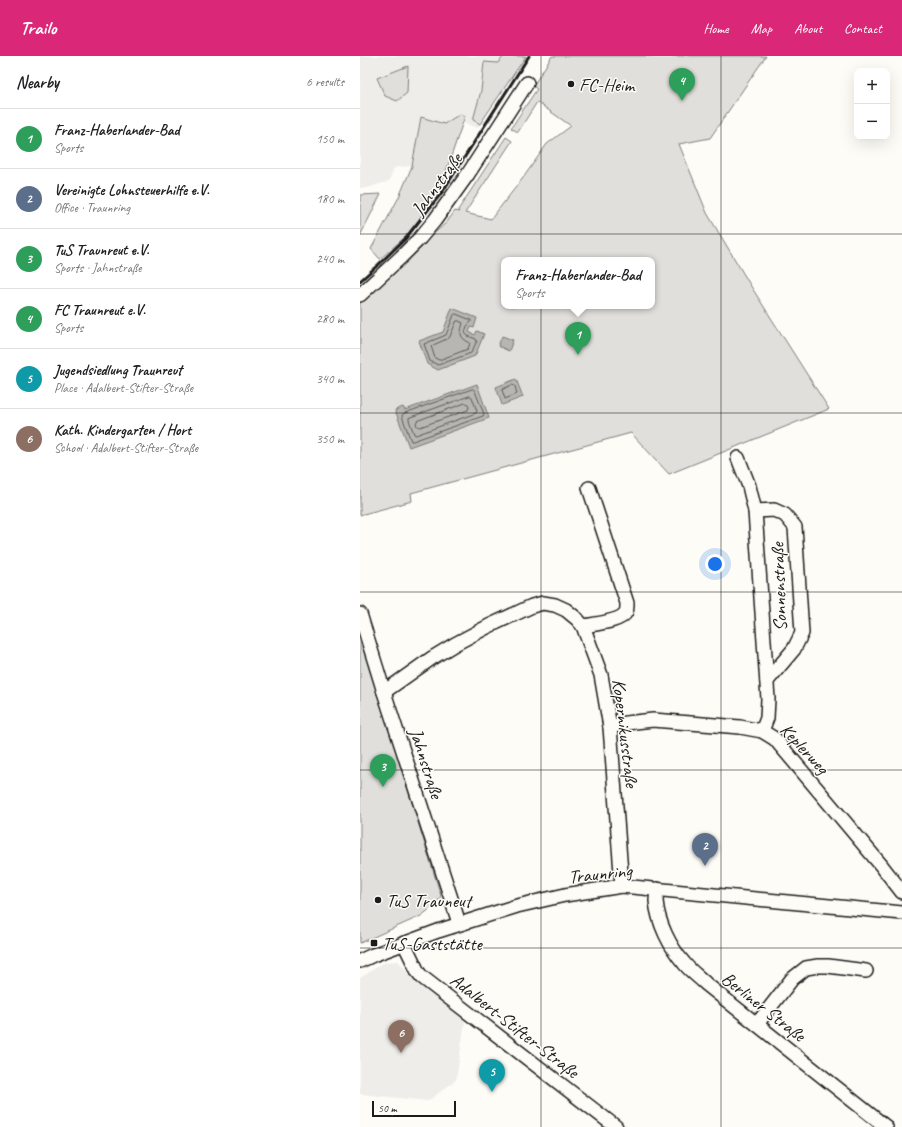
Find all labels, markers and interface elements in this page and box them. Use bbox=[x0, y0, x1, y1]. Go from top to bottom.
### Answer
text: Trailo bbox=[20, 16, 56, 40]
text: Home bbox=[703, 20, 729, 37]
text: Map bbox=[751, 20, 772, 37]
text: About bbox=[794, 20, 822, 37]
text: Contact bbox=[844, 20, 882, 37]
pin: 4 bbox=[669, 68, 695, 101]
map controls bbox=[854, 68, 890, 140]
button: + bbox=[854, 68, 890, 104]
text: Nearby bbox=[16, 72, 59, 93]
place label: FC-Heim bbox=[579, 73, 636, 97]
text: 6 results bbox=[306, 74, 344, 90]
marker: FC-Heim bbox=[566, 79, 576, 89]
button: − bbox=[854, 104, 890, 140]
text: Franz-Haberlander-Bad bbox=[54, 121, 179, 140]
text: 1 bbox=[26, 131, 32, 147]
text: 150 m bbox=[316, 131, 344, 147]
text: Sports bbox=[54, 140, 83, 156]
street label: Jahnstraße bbox=[405, 147, 469, 222]
text: Vereinigte Lohnsteuerhilfe e.V. bbox=[54, 181, 209, 200]
text: 2 bbox=[26, 191, 32, 207]
text: 180 m bbox=[316, 191, 344, 207]
text: Office · Traunring bbox=[54, 200, 130, 216]
text: TuS Traunreut e.V. bbox=[54, 241, 149, 260]
text: 3 bbox=[26, 251, 32, 267]
text: 240 m bbox=[316, 251, 344, 267]
popup bbox=[501, 257, 655, 309]
text: Sports · Jahnstraße bbox=[54, 260, 141, 276]
text: Franz-Haberlander-Bad bbox=[515, 266, 641, 285]
text: Sports bbox=[515, 285, 545, 301]
text: FC Traunreut e.V. bbox=[54, 301, 145, 320]
text: 4 bbox=[26, 311, 32, 327]
text: 280 m bbox=[316, 311, 344, 327]
text: Sports bbox=[54, 320, 83, 336]
pin: 1 bbox=[565, 322, 591, 355]
text: Jugendsiedlung Traunreut bbox=[54, 361, 182, 380]
text: 5 bbox=[26, 371, 32, 387]
text: 340 m bbox=[316, 371, 344, 387]
text: Place · Adalbert-Stifter-Straße bbox=[54, 380, 193, 396]
text: Kath. Kindergarten / Hort bbox=[54, 421, 191, 440]
text: 6 bbox=[26, 431, 32, 447]
text: 350 m bbox=[316, 431, 344, 447]
text: School · Adalbert-Stifter-Straße bbox=[54, 440, 198, 456]
street label: Sonnenstraße bbox=[765, 540, 793, 632]
your location bbox=[705, 554, 725, 574]
street label: Kopernikusstraße bbox=[606, 678, 644, 791]
street label: Keplerweg bbox=[775, 718, 835, 780]
street label: Jahnstraße bbox=[403, 724, 449, 803]
pin: 3 bbox=[370, 754, 396, 787]
pin: 2 bbox=[692, 833, 718, 866]
street label: Traunring bbox=[567, 859, 634, 889]
place label: TuS Trauneut bbox=[386, 889, 474, 913]
marker: TuS Trauneut bbox=[373, 895, 383, 905]
place label: TuS-Gaststätte bbox=[382, 932, 483, 956]
marker: TuS-Gaststätte bbox=[369, 938, 379, 948]
street label: Berliner Straße bbox=[717, 966, 812, 1048]
street label: Adalbert-Stifter-Straße bbox=[445, 968, 585, 1085]
pin: 6 bbox=[388, 1020, 414, 1053]
pin: 5 bbox=[479, 1059, 505, 1092]
scale bar bbox=[372, 1099, 456, 1118]
text: 50 m bbox=[378, 1101, 397, 1115]

